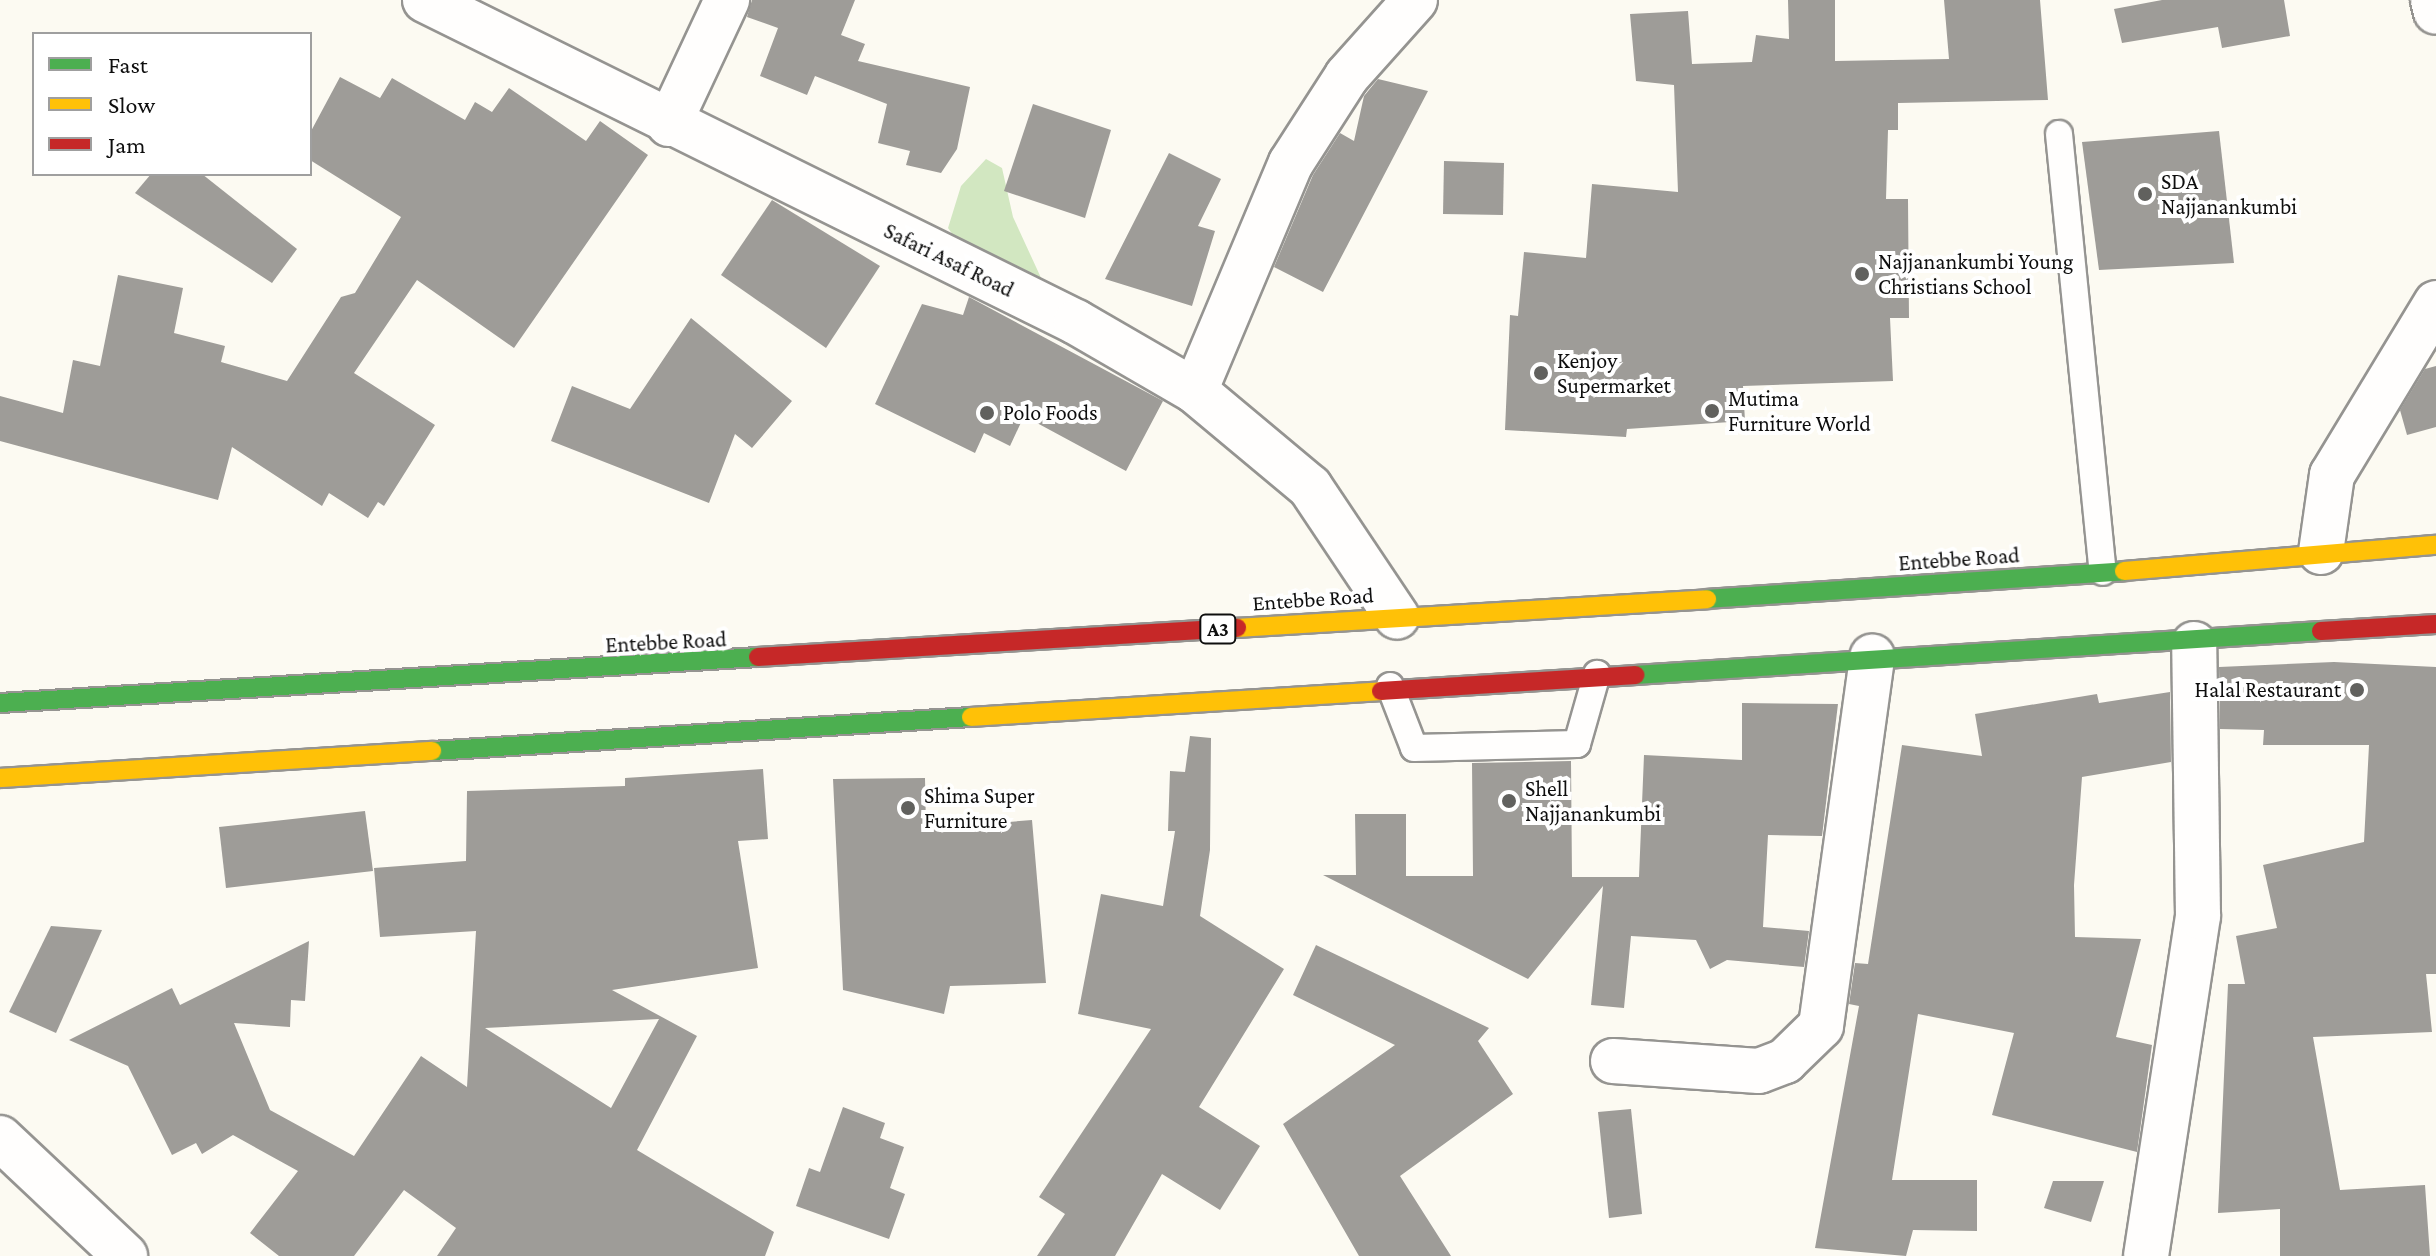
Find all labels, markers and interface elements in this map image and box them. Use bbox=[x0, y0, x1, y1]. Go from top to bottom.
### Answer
legend bbox=[32, 32, 312, 176]
text: Fast bbox=[108, 51, 148, 78]
text: Slow bbox=[108, 91, 155, 118]
text: Jam bbox=[108, 131, 146, 158]
place label: SDA Najjanankumbi bbox=[2161, 168, 2297, 220]
marker: SDA Najjanankumbi bbox=[2136, 185, 2154, 203]
street label: Safari Asaf Road bbox=[880, 217, 1018, 303]
place label: Najjanankumbi Young Christians School bbox=[1878, 248, 2073, 300]
marker: Najjanankumbi Young Christians School bbox=[1853, 265, 1871, 283]
place label: Kenjoy Supermarket bbox=[1557, 347, 1671, 398]
marker: Kenjoy Supermarket bbox=[1532, 364, 1550, 382]
place label: Mutima Furniture World bbox=[1728, 385, 1871, 436]
place label: Polo Foods bbox=[1003, 400, 1098, 426]
marker: Mutima Furniture World bbox=[1703, 402, 1721, 420]
marker: Polo Foods bbox=[978, 404, 996, 422]
street label: Entebbe Road bbox=[1898, 542, 2020, 576]
street label: Entebbe Road bbox=[1252, 582, 1374, 616]
road number: A3 bbox=[1198, 613, 1238, 645]
street label: Entebbe Road bbox=[605, 626, 727, 658]
place label: Halal Restaurant bbox=[2195, 677, 2341, 703]
marker: Halal Restaurant bbox=[2348, 681, 2366, 699]
place label: Shell Najjanankumbi bbox=[1525, 775, 1661, 826]
place label: Shima Super Furniture bbox=[924, 782, 1035, 834]
marker: Shell Najjanankumbi bbox=[1500, 792, 1518, 810]
marker: Shima Super Furniture bbox=[899, 799, 917, 817]

